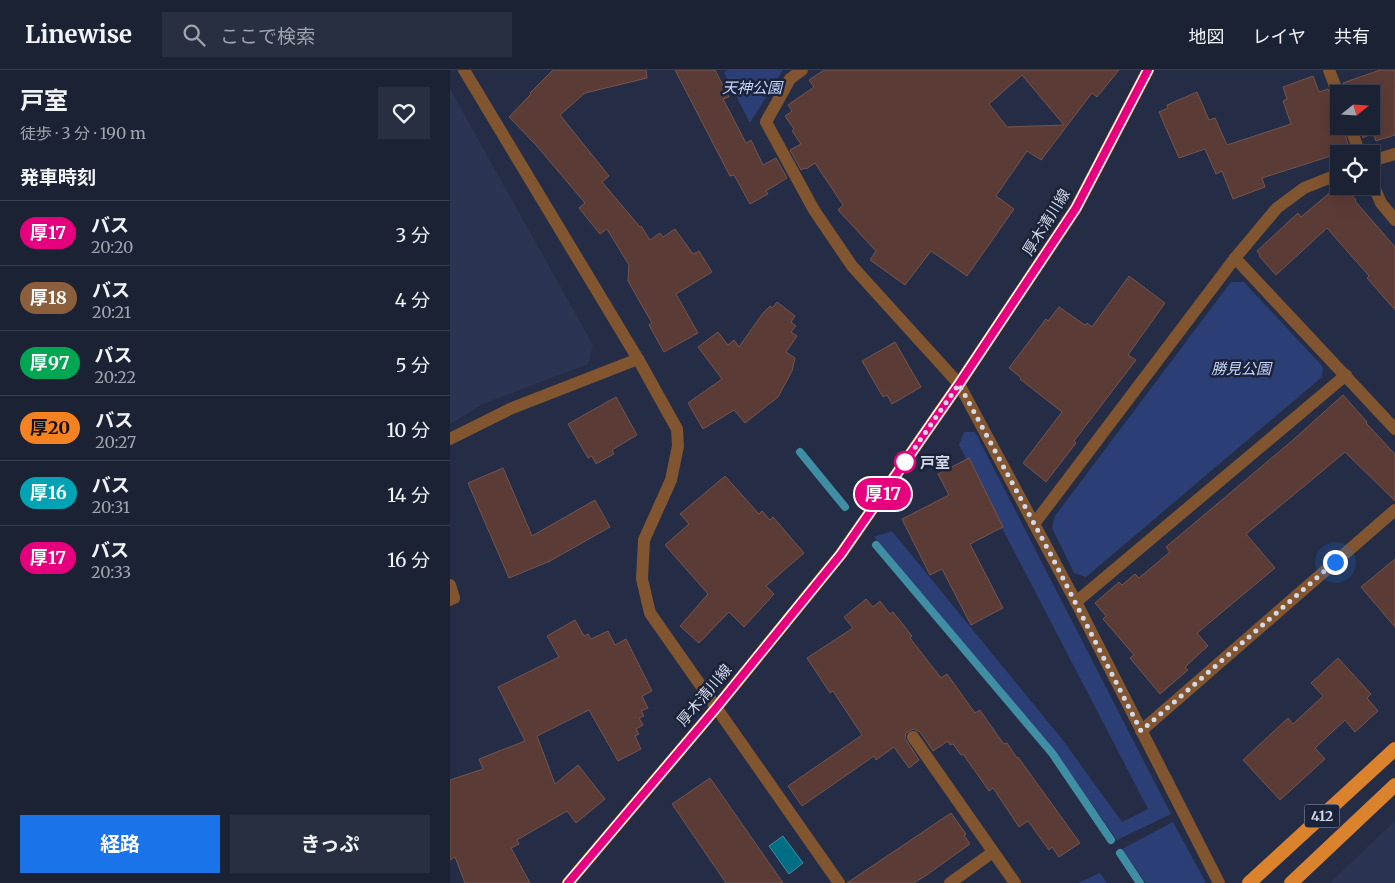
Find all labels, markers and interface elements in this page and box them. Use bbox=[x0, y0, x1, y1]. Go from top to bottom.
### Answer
search box bbox=[162, 12, 512, 57]
text: Linewise bbox=[25, 19, 132, 50]
icon: search bbox=[180, 21, 208, 49]
text: ここで検索 bbox=[220, 24, 315, 48]
text: 地図 bbox=[1189, 25, 1225, 48]
text: レイヤ bbox=[1253, 25, 1306, 48]
text: 共有 bbox=[1334, 25, 1370, 48]
park label: 天神公園 bbox=[722, 78, 784, 97]
text: 戸室 bbox=[20, 85, 68, 116]
north arrow bbox=[1330, 85, 1380, 135]
map controls bbox=[1330, 85, 1380, 195]
button: heart bbox=[378, 87, 430, 139]
text: 徒歩 · 3 分 · 190 m bbox=[20, 123, 146, 143]
button: locate bbox=[1330, 145, 1380, 195]
text: 発車時刻 bbox=[20, 165, 96, 189]
street label: 厚木清川線 bbox=[1018, 185, 1074, 259]
text: バス bbox=[91, 213, 129, 237]
text: 厚17 bbox=[30, 221, 66, 244]
text: 3 分 bbox=[396, 223, 430, 247]
text: 20:20 bbox=[91, 237, 133, 257]
text: バス bbox=[92, 278, 130, 302]
text: 厚18 bbox=[30, 286, 67, 309]
text: 4 分 bbox=[395, 288, 430, 312]
text: 20:21 bbox=[92, 302, 131, 322]
text: バス bbox=[95, 343, 133, 367]
text: 厚97 bbox=[30, 351, 70, 374]
text: 5 分 bbox=[395, 353, 430, 377]
park label: 勝見公園 bbox=[1211, 359, 1273, 378]
text: 20:22 bbox=[95, 367, 136, 387]
text: バス bbox=[95, 408, 133, 432]
text: 厚20 bbox=[30, 416, 70, 439]
text: 10 分 bbox=[386, 418, 430, 442]
text: 20:27 bbox=[95, 432, 136, 452]
marker: 戸室 bbox=[894, 451, 916, 473]
place label: 戸室 bbox=[920, 453, 950, 472]
text: バス bbox=[92, 473, 130, 497]
line badge: 厚17 bbox=[854, 478, 912, 510]
text: 厚16 bbox=[30, 481, 67, 504]
text: 厚17 bbox=[865, 482, 901, 505]
text: 14 分 bbox=[387, 483, 430, 507]
text: 20:31 bbox=[92, 497, 130, 517]
text: バス bbox=[91, 538, 129, 562]
text: 厚17 bbox=[30, 546, 66, 569]
text: 16 分 bbox=[387, 548, 430, 572]
your location bbox=[1323, 550, 1348, 575]
text: 20:33 bbox=[91, 562, 131, 582]
street label: 厚木清川線 bbox=[673, 660, 735, 730]
road number: 412 bbox=[1304, 804, 1340, 828]
button: 経路 bbox=[20, 815, 220, 873]
button: きっぷ bbox=[230, 815, 430, 873]

